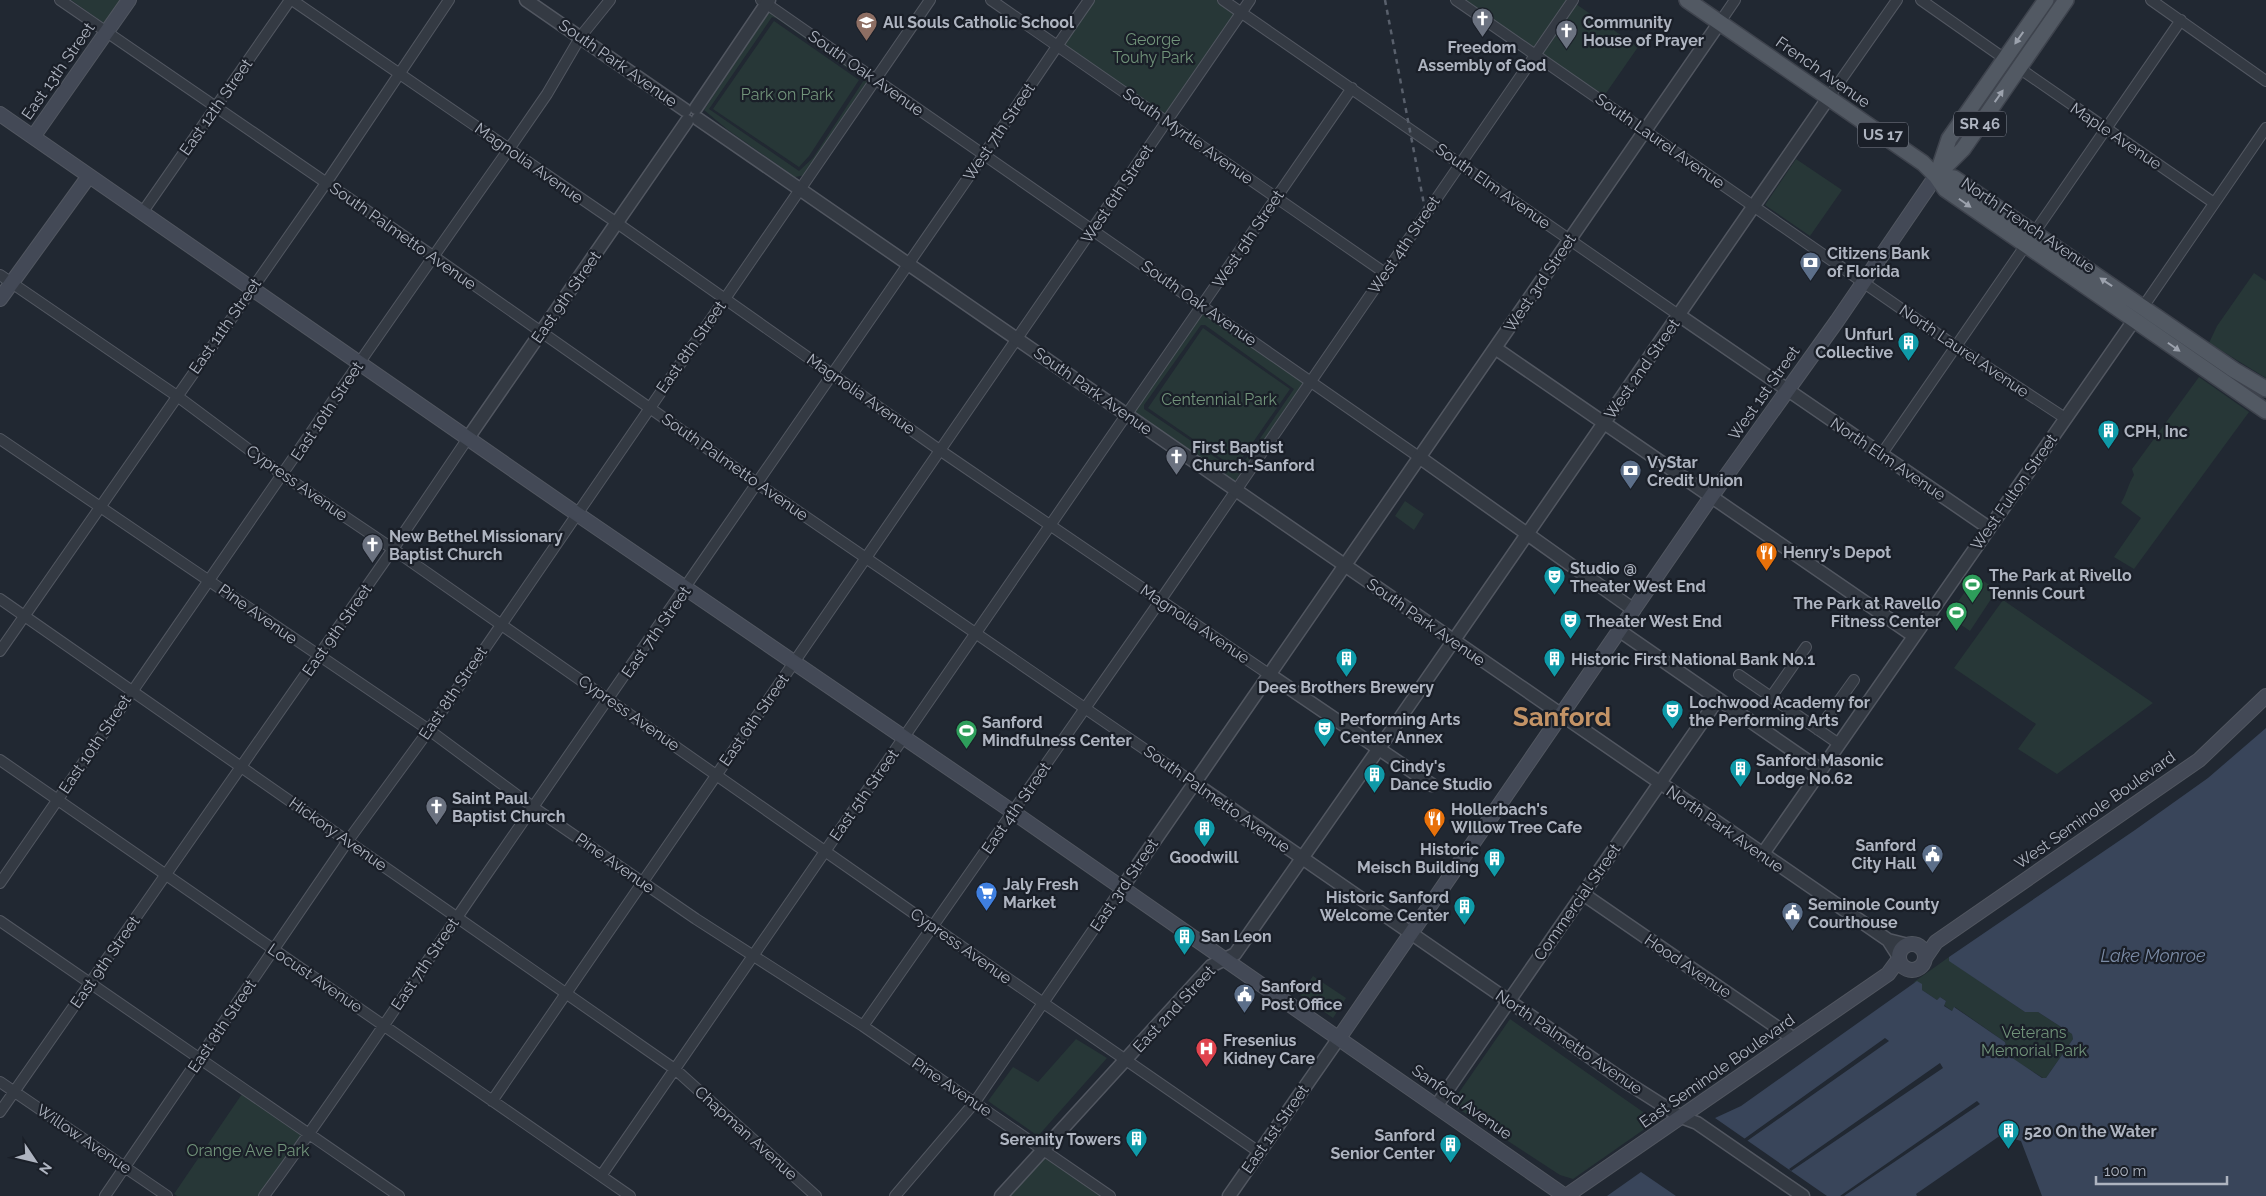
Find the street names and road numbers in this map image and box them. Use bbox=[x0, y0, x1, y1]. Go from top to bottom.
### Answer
street label: South Park Avenue bbox=[555, 15, 681, 111]
street label: East 13th Street bbox=[17, 18, 99, 123]
street label: South Oak Avenue bbox=[805, 26, 927, 120]
street label: French Avenue bbox=[1772, 32, 1874, 112]
street label: East 12th Street bbox=[176, 54, 257, 159]
street label: West 7th Street bbox=[959, 79, 1039, 185]
street label: South Myrtle Avenue bbox=[1119, 84, 1257, 188]
street label: South Laurel Avenue bbox=[1592, 89, 1728, 193]
street label: Maple Avenue bbox=[2067, 98, 2165, 174]
road number: SR 46 bbox=[1954, 112, 2006, 136]
street label: Magnolia Avenue bbox=[471, 119, 587, 207]
road number: US 17 bbox=[1858, 122, 1908, 148]
street label: South Elm Avenue bbox=[1432, 139, 1554, 233]
street label: West 6th Street bbox=[1077, 140, 1157, 247]
street label: North French Avenue bbox=[1958, 173, 2098, 277]
street label: South Palmetto Avenue bbox=[326, 178, 480, 294]
street label: West 5th Street bbox=[1208, 186, 1288, 292]
street label: West 4th Street bbox=[1364, 192, 1444, 298]
street label: West 3rd Street bbox=[1500, 230, 1580, 336]
street label: East 9th Street bbox=[527, 247, 605, 347]
street label: South Oak Avenue bbox=[1138, 256, 1260, 350]
street label: East 11th Street bbox=[185, 274, 265, 377]
street label: East 8th Street bbox=[652, 297, 730, 397]
street label: North Laurel Avenue bbox=[1896, 301, 2032, 401]
street label: West 2nd Street bbox=[1600, 315, 1684, 423]
street label: West 1st Street bbox=[1724, 342, 1804, 444]
street label: South Park Avenue bbox=[1030, 343, 1156, 439]
street label: Magnolia Avenue bbox=[803, 350, 919, 438]
street label: East 10th Street bbox=[287, 357, 367, 464]
street label: South Palmetto Avenue bbox=[658, 409, 812, 525]
street label: North Elm Avenue bbox=[1827, 413, 1949, 505]
street label: West Fulton Street bbox=[1967, 430, 2062, 554]
street label: Cypress Avenue bbox=[243, 441, 351, 525]
street label: South Park Avenue bbox=[1363, 574, 1489, 670]
street label: Pine Avenue bbox=[215, 580, 301, 648]
street label: East 9th Street bbox=[298, 580, 376, 680]
street label: Magnolia Avenue bbox=[1137, 580, 1253, 668]
street label: East 7th Street bbox=[617, 582, 695, 681]
street label: East 8th Street bbox=[415, 642, 491, 743]
street label: East 6th Street bbox=[715, 670, 793, 770]
street label: Cypress Avenue bbox=[575, 671, 683, 755]
street label: East 10th Street bbox=[55, 690, 135, 797]
street label: South Palmetto Avenue bbox=[1140, 741, 1294, 857]
street label: East 5th Street bbox=[825, 745, 903, 844]
street label: West Seminole Boulevard bbox=[2011, 747, 2179, 873]
street label: East 4th Street bbox=[977, 758, 1055, 857]
street label: North Park Avenue bbox=[1663, 781, 1787, 877]
street label: Hickory Avenue bbox=[285, 793, 391, 875]
street label: Pine Avenue bbox=[572, 829, 658, 897]
street label: East 3rd Street bbox=[1086, 834, 1162, 935]
street label: Commercial Street bbox=[1530, 840, 1625, 964]
street label: Cypress Avenue bbox=[907, 904, 1015, 988]
street label: East 9th Street bbox=[66, 912, 144, 1012]
street label: East 7th Street bbox=[387, 914, 463, 1014]
street label: Hood Avenue bbox=[1641, 930, 1735, 1002]
street label: Locust Avenue bbox=[264, 939, 366, 1017]
street label: East 2nd Street bbox=[1129, 961, 1219, 1056]
street label: East 8th Street bbox=[184, 975, 260, 1076]
street label: North Palmetto Avenue bbox=[1492, 986, 1646, 1098]
street label: East Seminole Boulevard bbox=[1636, 1010, 1798, 1132]
street label: Pine Avenue bbox=[909, 1053, 995, 1121]
street label: Sanford Avenue bbox=[1409, 1061, 1515, 1143]
street label: East 1st Street bbox=[1237, 1080, 1313, 1177]
street label: Chapman Avenue bbox=[691, 1082, 801, 1184]
street label: Willow Avenue bbox=[33, 1100, 135, 1178]

